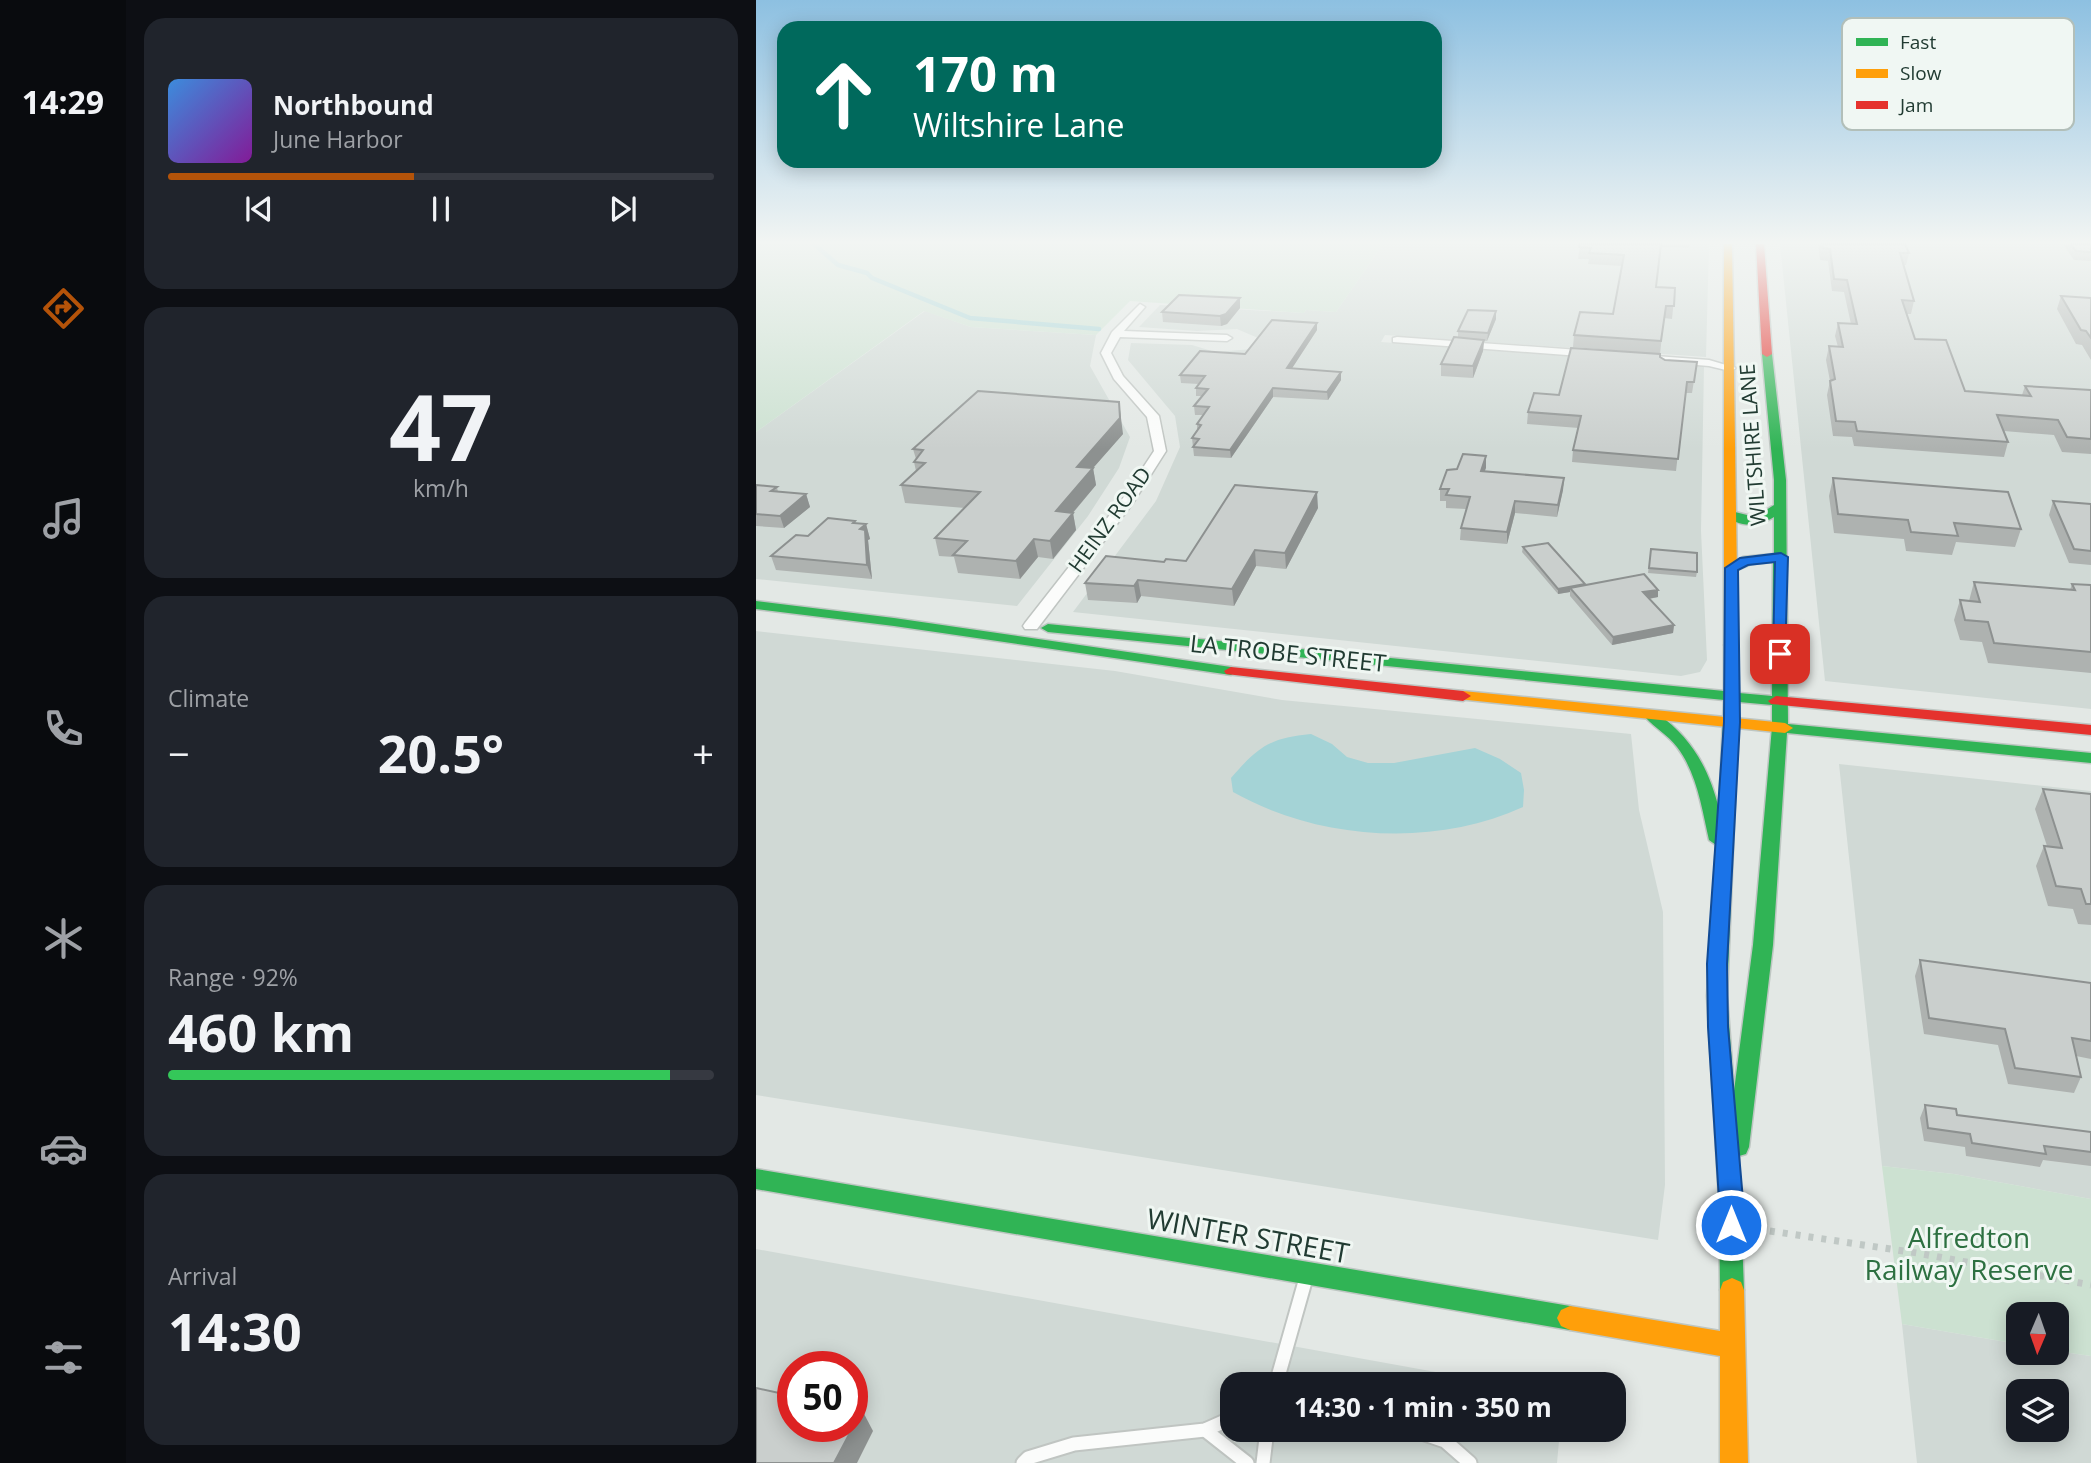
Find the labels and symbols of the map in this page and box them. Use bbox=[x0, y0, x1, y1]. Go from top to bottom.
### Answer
legend bbox=[1842, 18, 2074, 130]
text: Fast bbox=[1900, 29, 1936, 55]
text: Slow bbox=[1900, 60, 1942, 86]
text: Jam bbox=[1898, 92, 1933, 118]
street label: WILTSHIRE LANE bbox=[1732, 363, 1772, 527]
street label: HEINZ ROAD bbox=[1061, 461, 1157, 578]
pin bbox=[1750, 624, 1810, 684]
street label: LA TROBE STREET bbox=[1189, 626, 1388, 679]
position arrow bbox=[1694, 1188, 1768, 1262]
street label: WINTER STREET bbox=[1144, 1199, 1353, 1272]
park label: Alfredton Railway Reserve bbox=[1865, 1218, 2073, 1288]
north arrow bbox=[2006, 1302, 2068, 1365]
speed limit sign: 50 bbox=[777, 1351, 868, 1442]

